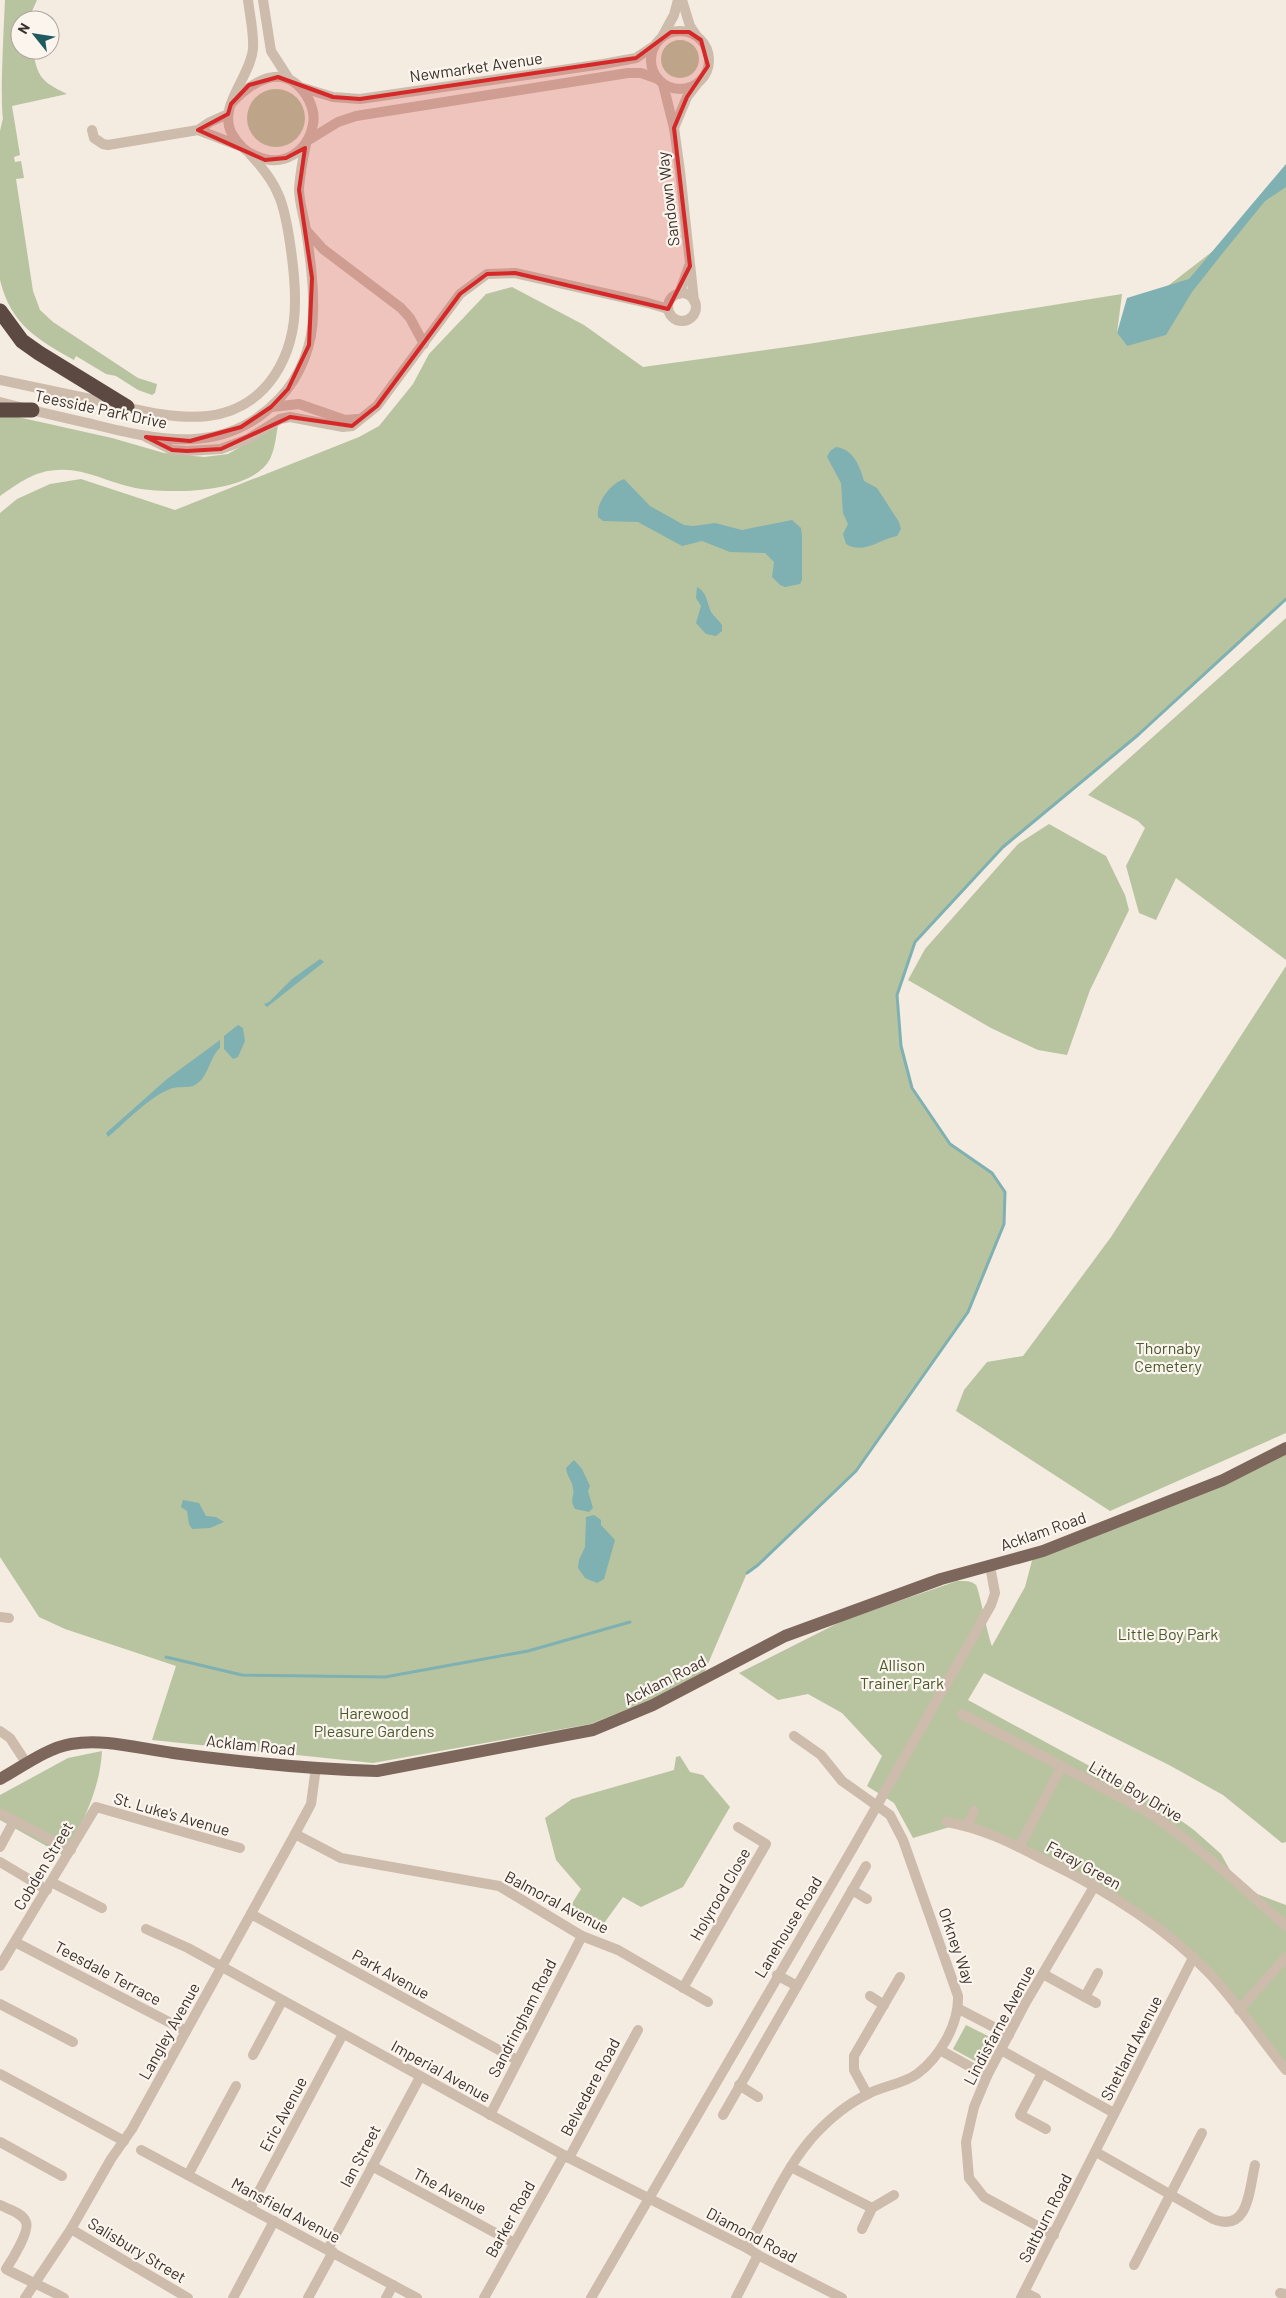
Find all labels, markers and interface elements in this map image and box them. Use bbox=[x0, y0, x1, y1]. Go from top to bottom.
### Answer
north arrow bbox=[10, 10, 60, 60]
text: N bbox=[14, 20, 33, 37]
street label: Newmarket Avenue bbox=[408, 48, 544, 85]
street label: Sandown Way bbox=[652, 150, 683, 247]
street label: Teesside Park Drive bbox=[33, 385, 169, 432]
park label: Thornaby Cemetery bbox=[1134, 1338, 1202, 1375]
street label: Acklam Road bbox=[997, 1507, 1088, 1554]
park label: Little Boy Park bbox=[1118, 1624, 1218, 1643]
street label: Acklam Road bbox=[621, 1651, 709, 1708]
park label: Allison Trainer Park bbox=[860, 1655, 944, 1692]
park label: Harewood Pleasure Gardens bbox=[314, 1703, 434, 1740]
street label: Acklam Road bbox=[206, 1730, 297, 1759]
street label: Little Boy Drive bbox=[1086, 1756, 1186, 1825]
street label: St. Luke's Avenue bbox=[112, 1788, 232, 1839]
street label: Cobden Street bbox=[9, 1818, 76, 1913]
street label: Faray Green bbox=[1044, 1836, 1125, 1893]
street label: Holyrood Close bbox=[685, 1844, 754, 1943]
street label: Balmoral Avenue bbox=[502, 1866, 613, 1937]
street label: Lanehouse Road bbox=[750, 1873, 825, 1981]
street label: Orkney Way bbox=[935, 1905, 980, 1987]
street label: Teesdale Terrace bbox=[52, 1936, 165, 2009]
street label: Park Avenue bbox=[349, 1945, 433, 2003]
street label: Sandringham Road bbox=[483, 1955, 560, 2080]
street label: Lindisfarne Avenue bbox=[959, 1962, 1038, 2088]
street label: Langley Avenue bbox=[134, 1979, 203, 2083]
street label: Shetland Avenue bbox=[1096, 1992, 1165, 2103]
street label: Imperial Avenue bbox=[388, 2035, 494, 2106]
street label: Belvedere Road bbox=[556, 2035, 623, 2139]
street label: Eric Avenue bbox=[255, 2073, 310, 2154]
street label: Ian Street bbox=[335, 2121, 384, 2190]
street label: The Avenue bbox=[410, 2163, 490, 2218]
street label: Saltburn Road bbox=[1014, 2170, 1075, 2265]
street label: Mansfield Avenue bbox=[228, 2173, 344, 2246]
street label: Barker Road bbox=[481, 2177, 538, 2260]
street label: Diamond Road bbox=[704, 2203, 801, 2266]
street label: Salisbury Street bbox=[85, 2213, 190, 2286]

